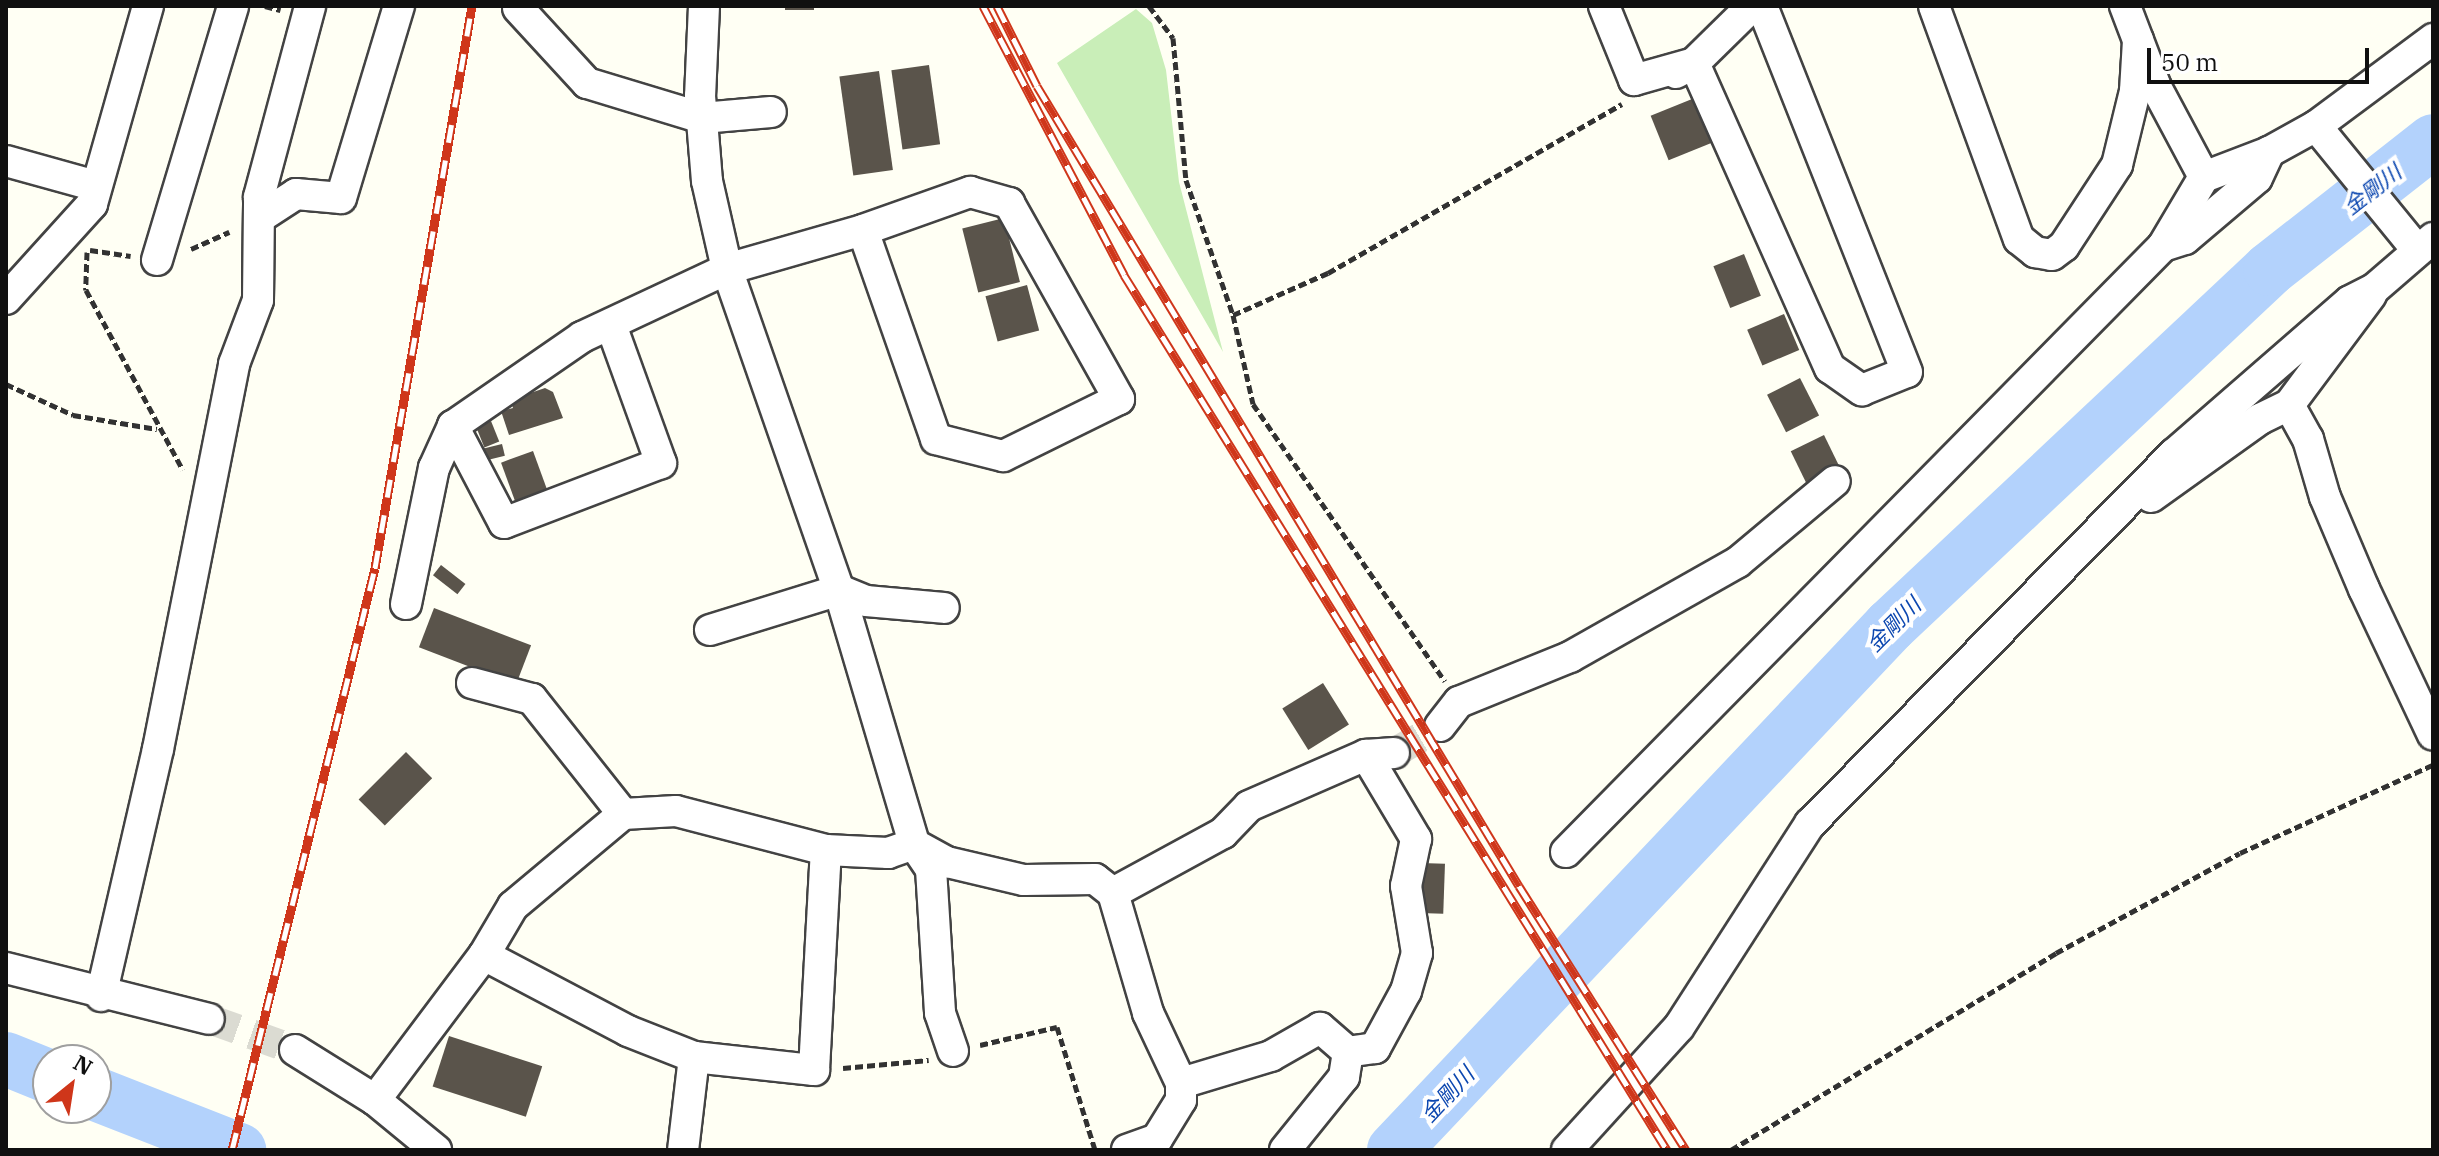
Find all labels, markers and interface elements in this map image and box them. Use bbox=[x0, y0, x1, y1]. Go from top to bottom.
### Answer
scale bar bbox=[2151, 32, 2373, 82]
text: 50 m bbox=[2161, 46, 2218, 78]
water label: 金剛川 bbox=[2338, 158, 2406, 220]
water label: 金剛川 bbox=[1860, 591, 1926, 657]
north arrow bbox=[32, 1044, 112, 1124]
text: N bbox=[68, 1048, 98, 1081]
water label: 金剛川 bbox=[1415, 1061, 1479, 1127]

